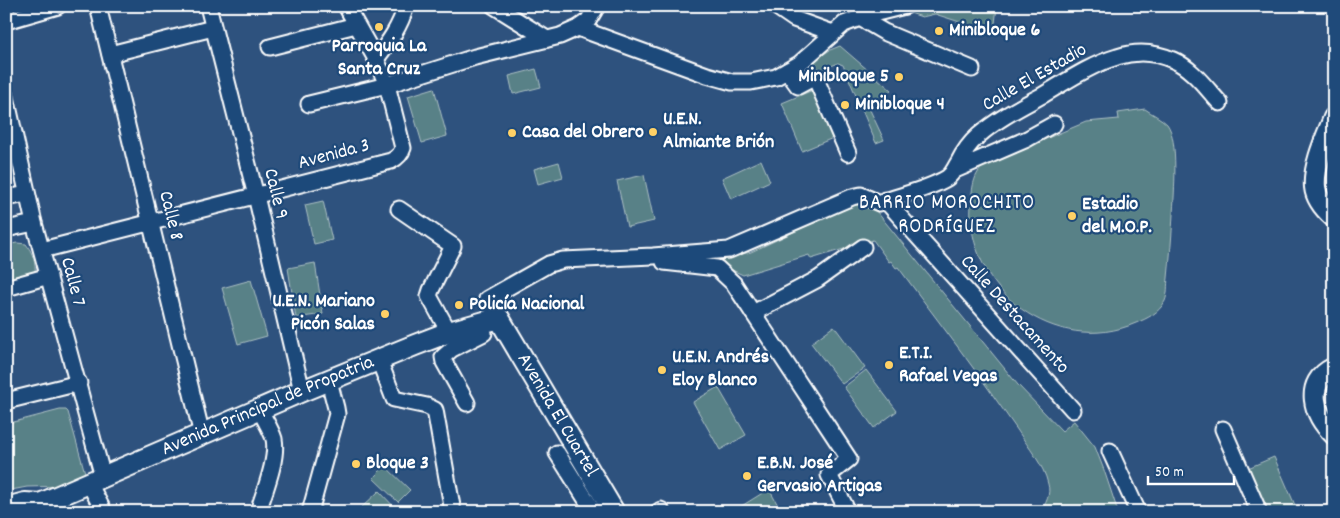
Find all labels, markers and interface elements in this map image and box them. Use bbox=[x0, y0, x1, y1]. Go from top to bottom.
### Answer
place label: Minibloque 6 bbox=[949, 17, 1041, 45]
marker: Parroquia La Santa Cruz bbox=[373, 21, 385, 33]
marker: Minibloque 6 bbox=[933, 25, 945, 37]
place label: Parroquia La Santa Cruz bbox=[332, 33, 427, 84]
street label: Calle El Estadio bbox=[977, 37, 1093, 119]
place label: Minibloque 5 bbox=[798, 63, 889, 91]
marker: Minibloque 5 bbox=[893, 71, 905, 83]
place label: Minibloque 4 bbox=[855, 91, 945, 119]
marker: Minibloque 4 bbox=[839, 99, 851, 111]
place label: U.E.N. Almiante Brión bbox=[663, 106, 774, 157]
place label: Casa del Obrero bbox=[522, 119, 644, 147]
marker: U.E.N. Almiante Brión bbox=[647, 126, 659, 138]
marker: Casa del Obrero bbox=[506, 127, 518, 139]
street label: Avenida 3 bbox=[295, 132, 373, 178]
street label: Calle 9 bbox=[255, 166, 295, 222]
street label: Calle 8 bbox=[150, 188, 190, 244]
district label: BARRIO MOROCHITO RODRÍGUEZ bbox=[859, 189, 1035, 243]
place label: Estadio del M.O.P. bbox=[1082, 191, 1152, 242]
marker: Estadio del M.O.P. bbox=[1066, 210, 1078, 222]
street label: Calle Destacamento bbox=[953, 249, 1075, 381]
street label: Calle 7 bbox=[52, 254, 92, 310]
place label: U.E.N. Mariano Picón Salas bbox=[272, 288, 375, 339]
place label: Policía Nacional bbox=[469, 291, 585, 319]
marker: Policía Nacional bbox=[453, 299, 465, 311]
marker: U.E.N. Mariano Picón Salas bbox=[379, 308, 391, 320]
place label: E.T.I. Rafael Vegas bbox=[899, 340, 998, 391]
place label: U.E.N. Andrés Eloy Blanco bbox=[672, 344, 769, 395]
street label: Avenida El Cuartel bbox=[509, 348, 604, 483]
street label: Avenida Principal de Propatria bbox=[157, 349, 379, 464]
marker: E.T.I. Rafael Vegas bbox=[883, 359, 895, 371]
marker: U.E.N. Andrés Eloy Blanco bbox=[656, 364, 668, 376]
place label: Bloque 3 bbox=[366, 450, 429, 478]
place label: E.B.N. José Gervasio Artigas bbox=[757, 450, 883, 501]
scale bar bbox=[1148, 453, 1234, 485]
marker: Bloque 3 bbox=[350, 458, 362, 470]
text: 50 m bbox=[1155, 462, 1184, 484]
marker: E.B.N. José Gervasio Artigas bbox=[741, 470, 753, 482]

